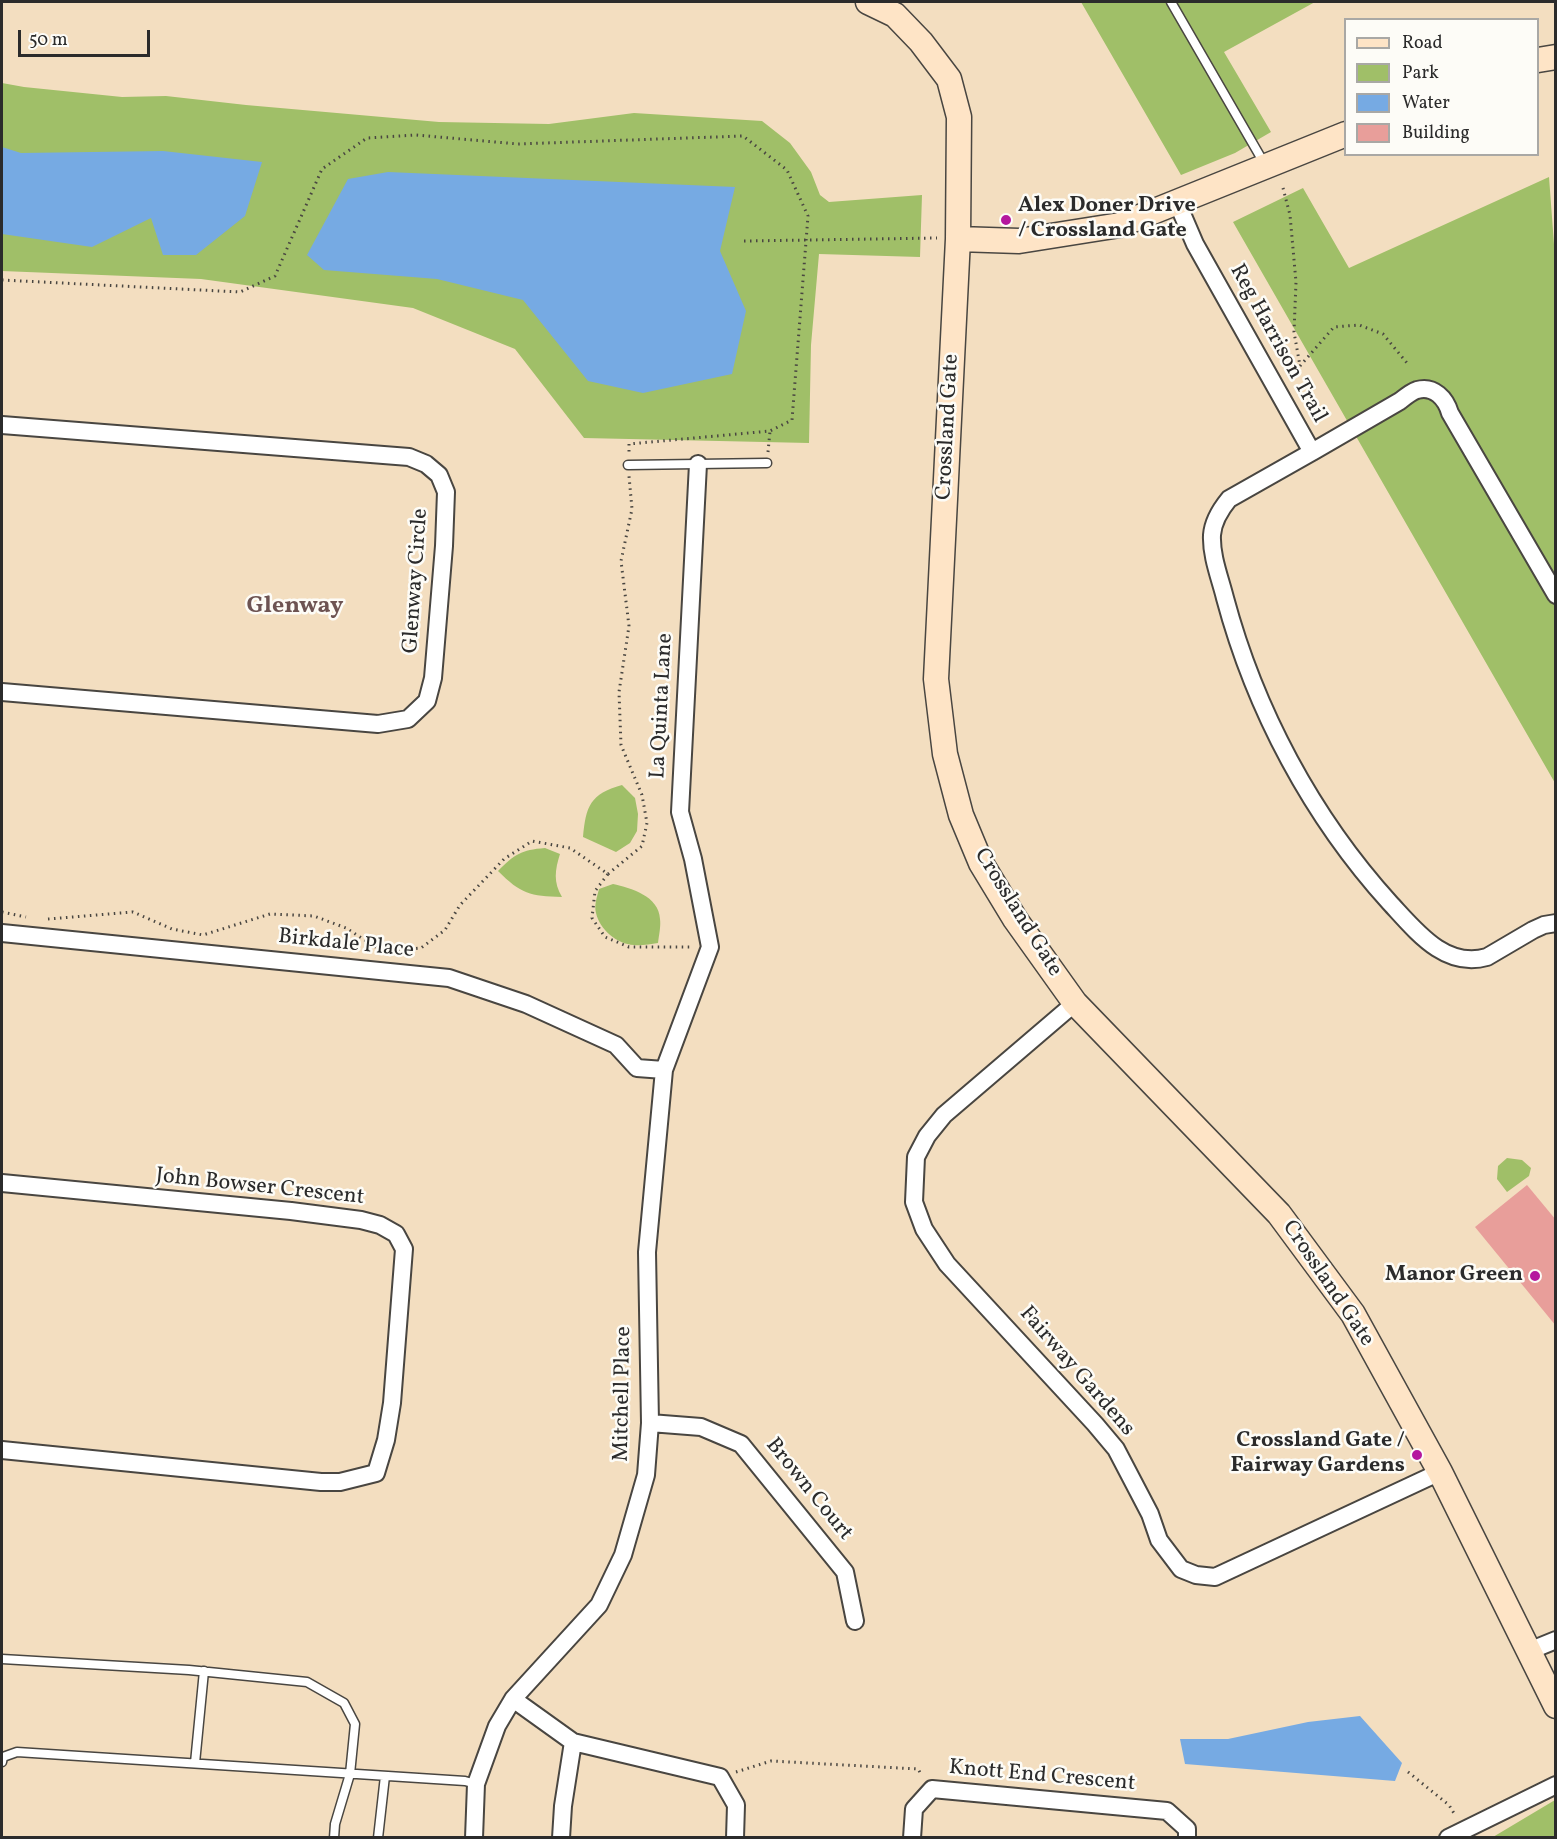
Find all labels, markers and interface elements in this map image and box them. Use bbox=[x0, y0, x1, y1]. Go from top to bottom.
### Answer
scale bar bbox=[21, 18, 153, 56]
legend bbox=[1344, 18, 1539, 156]
text: 50 m bbox=[29, 28, 68, 53]
text: Road bbox=[1402, 31, 1443, 56]
text: Park bbox=[1402, 61, 1439, 86]
text: Water bbox=[1402, 91, 1450, 116]
text: Building bbox=[1402, 121, 1470, 146]
place label: Alex Doner Drive / Crossland Gate bbox=[1018, 194, 1196, 246]
marker: Alex Doner Drive / Crossland Gate bbox=[999, 213, 1013, 227]
street label: Reg Harrison Trail bbox=[1222, 260, 1332, 428]
street label: Crossland Gate bbox=[932, 353, 966, 501]
street label: Glenway Circle bbox=[399, 508, 435, 654]
district label: Glenway bbox=[247, 594, 343, 622]
street label: La Quinta Lane bbox=[646, 632, 680, 780]
street label: Crossland Gate bbox=[967, 844, 1067, 982]
street label: Birkdale Place bbox=[277, 925, 415, 965]
street label: John Bowser Crescent bbox=[154, 1164, 366, 1212]
street label: Crossland Gate bbox=[1275, 1216, 1379, 1352]
place label: Manor Green bbox=[1385, 1263, 1523, 1289]
marker: Manor Green bbox=[1528, 1269, 1542, 1283]
street label: Fairway Gardens bbox=[1012, 1302, 1140, 1442]
street label: Mitchell Place bbox=[610, 1326, 638, 1462]
place label: Crossland Gate / Fairway Gardens bbox=[1230, 1429, 1405, 1480]
street label: Brown Court bbox=[759, 1433, 857, 1547]
marker: Crossland Gate / Fairway Gardens bbox=[1410, 1448, 1424, 1462]
street label: Knott End Crescent bbox=[948, 1756, 1136, 1798]

